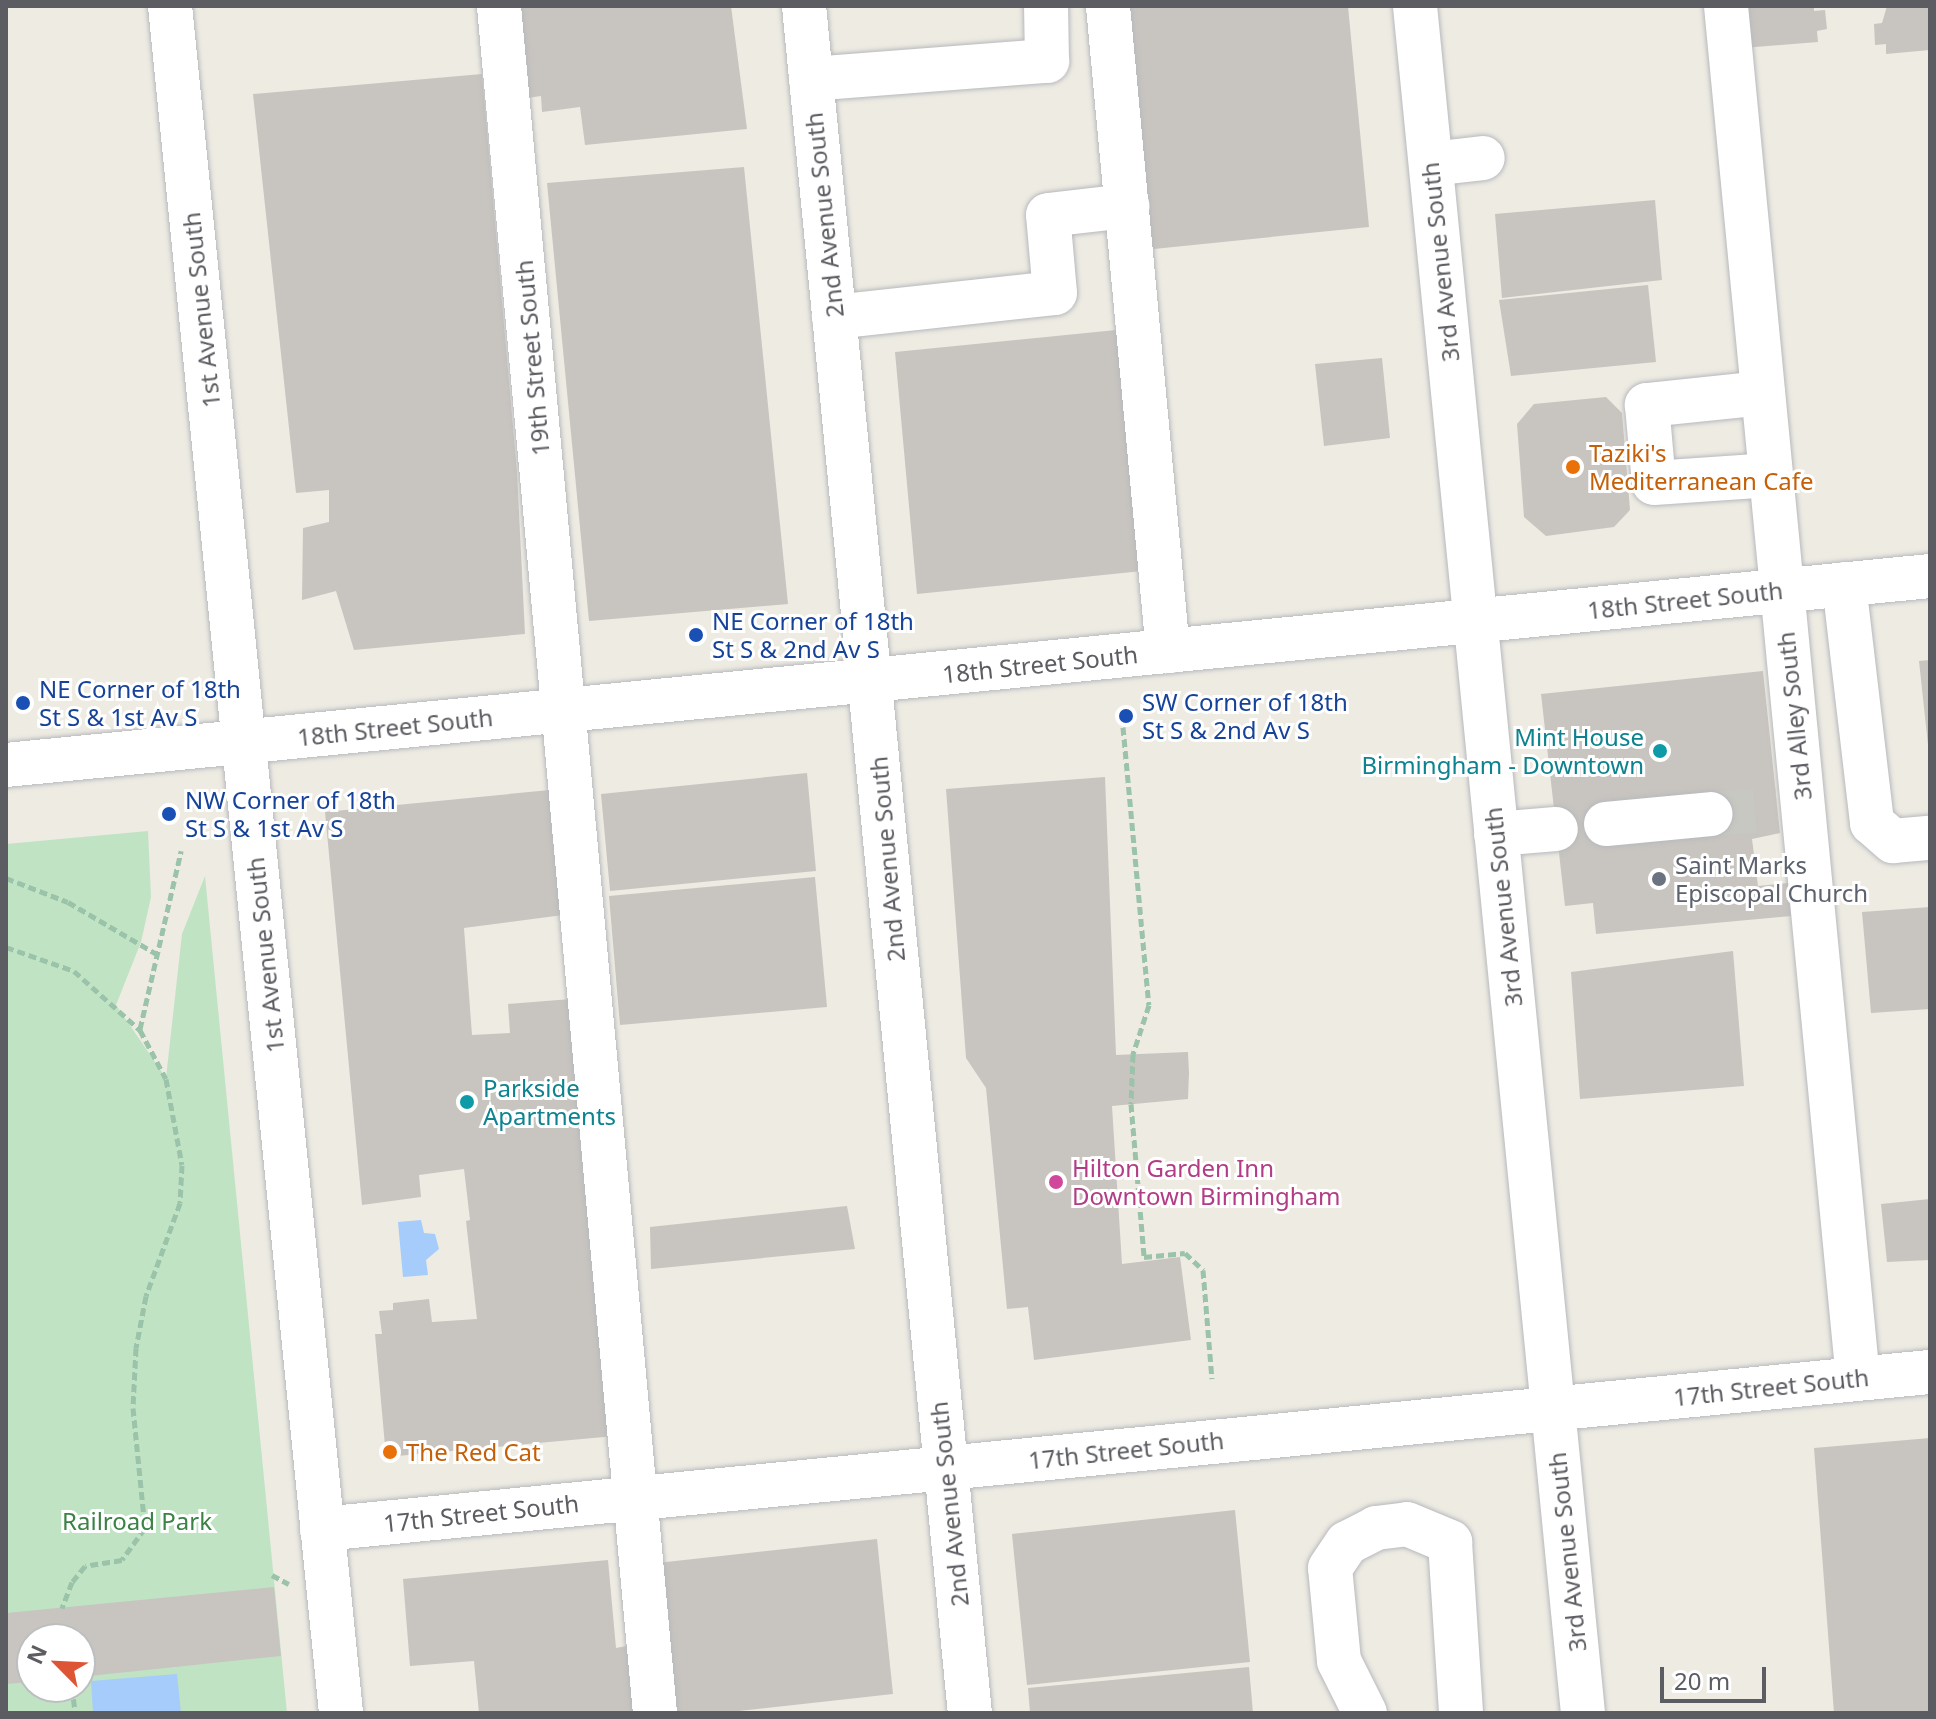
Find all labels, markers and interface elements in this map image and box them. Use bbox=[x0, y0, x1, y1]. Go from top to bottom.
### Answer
street label: 2nd Avenue South bbox=[799, 111, 849, 319]
street label: 3rd Avenue South bbox=[1415, 161, 1465, 363]
street label: 1st Avenue South bbox=[176, 211, 226, 409]
street label: 19th Street South bbox=[509, 259, 555, 457]
place label: Taziki's Mediterranean Cafe bbox=[1589, 439, 1814, 495]
marker: Taziki's Mediterranean Cafe bbox=[1564, 458, 1582, 476]
street label: 18th Street South bbox=[1586, 575, 1784, 625]
place label: NE Corner of 18th St S & 2nd Av S bbox=[712, 607, 914, 663]
marker: NE Corner of 18th St S & 2nd Av S bbox=[687, 626, 705, 644]
street label: 3rd Alley South bbox=[1771, 630, 1817, 802]
street label: 18th Street South bbox=[941, 639, 1139, 689]
place label: NE Corner of 18th St S & 1st Av S bbox=[39, 675, 241, 731]
place label: SW Corner of 18th St S & 2nd Av S bbox=[1142, 688, 1348, 744]
marker: NE Corner of 18th St S & 1st Av S bbox=[14, 694, 32, 712]
street label: 18th Street South bbox=[296, 702, 494, 752]
marker: SW Corner of 18th St S & 2nd Av S bbox=[1117, 707, 1135, 725]
place label: Mint House Birmingham - Downtown bbox=[1361, 723, 1644, 779]
marker: Mint House Birmingham - Downtown bbox=[1651, 742, 1669, 760]
street label: 2nd Avenue South bbox=[864, 755, 910, 963]
place label: NW Corner of 18th St S & 1st Av S bbox=[185, 786, 396, 842]
marker: NW Corner of 18th St S & 1st Av S bbox=[160, 805, 178, 823]
street label: 3rd Avenue South bbox=[1478, 806, 1528, 1008]
place label: Saint Marks Episcopal Church bbox=[1675, 851, 1868, 907]
street label: 1st Avenue South bbox=[240, 856, 290, 1054]
marker: Saint Marks Episcopal Church bbox=[1650, 870, 1668, 888]
place label: Parkside Apartments bbox=[483, 1074, 616, 1130]
marker: Parkside Apartments bbox=[458, 1093, 476, 1111]
place label: Hilton Garden Inn Downtown Birmingham bbox=[1072, 1154, 1341, 1210]
marker: Hilton Garden Inn Downtown Birmingham bbox=[1047, 1173, 1065, 1191]
street label: 17th Street South bbox=[1672, 1362, 1870, 1412]
street label: 2nd Avenue South bbox=[924, 1400, 974, 1608]
street label: 17th Street South bbox=[1027, 1425, 1225, 1475]
place label: The Red Cat bbox=[406, 1438, 541, 1466]
marker: The Red Cat bbox=[381, 1443, 399, 1461]
street label: 3rd Avenue South bbox=[1542, 1451, 1592, 1653]
street label: 17th Street South bbox=[382, 1488, 580, 1538]
park label: Railroad Park bbox=[62, 1507, 212, 1535]
north arrow bbox=[16, 1623, 96, 1703]
text: N bbox=[19, 1640, 53, 1668]
scale bar bbox=[1664, 1651, 1770, 1701]
text: 20 m bbox=[1674, 1664, 1730, 1697]

